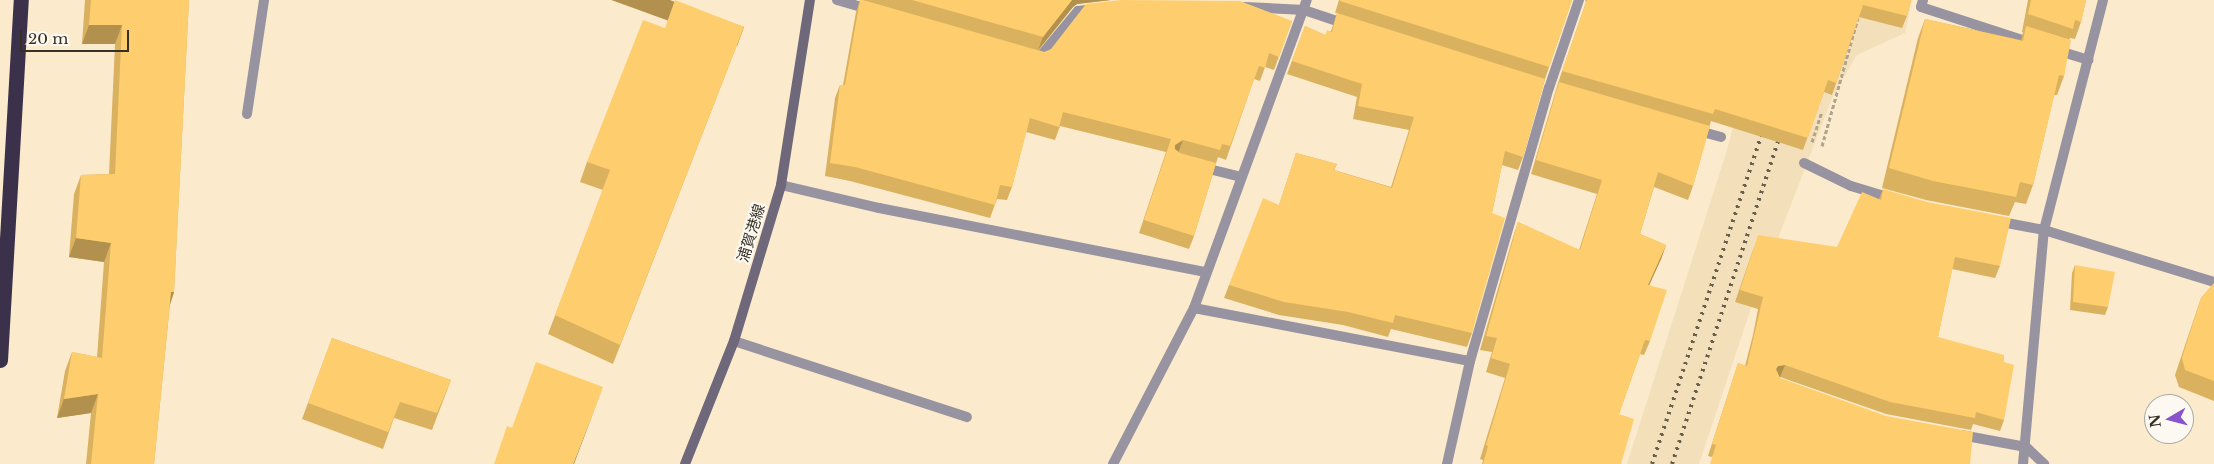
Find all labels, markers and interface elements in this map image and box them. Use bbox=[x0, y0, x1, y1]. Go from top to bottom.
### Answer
scale bar bbox=[22, 20, 131, 52]
text: 20 m bbox=[28, 29, 68, 48]
street label: 浦賀港線 bbox=[734, 202, 768, 264]
north arrow bbox=[2144, 394, 2194, 444]
text: N bbox=[2145, 413, 2165, 429]

